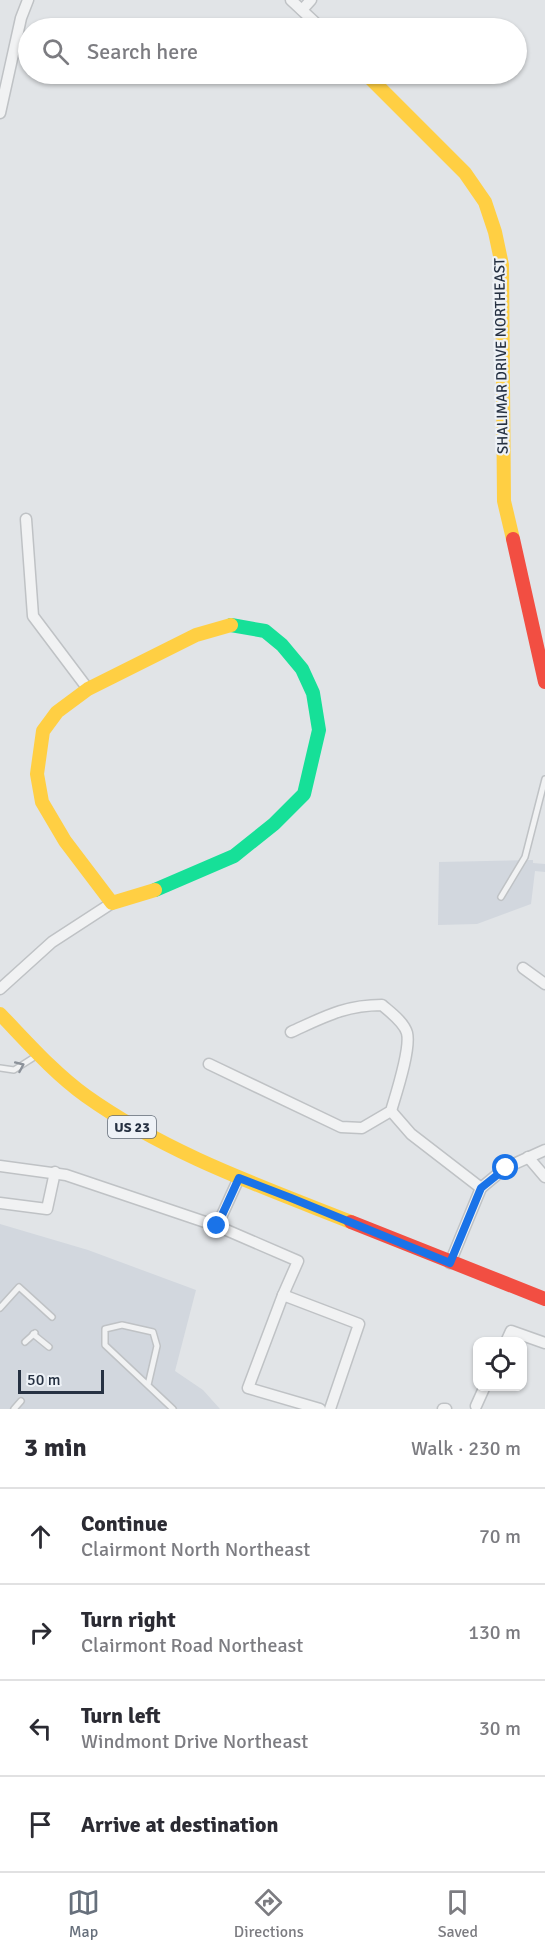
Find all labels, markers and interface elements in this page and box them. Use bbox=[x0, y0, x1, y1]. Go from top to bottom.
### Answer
search box bbox=[18, 18, 527, 84]
icon: search bbox=[39, 35, 72, 68]
text: Search here bbox=[87, 38, 198, 65]
street label: SHALIMAR DRIVE NORTHEAST bbox=[490, 257, 512, 454]
one-way arrow bbox=[14, 1061, 25, 1073]
road number: US 23 bbox=[108, 1116, 156, 1138]
route start bbox=[492, 1154, 518, 1180]
route end bbox=[203, 1212, 229, 1238]
map controls bbox=[473, 1337, 527, 1391]
button: locate bbox=[473, 1337, 527, 1391]
scale bar bbox=[18, 1367, 104, 1394]
text: 50 m bbox=[27, 1370, 61, 1390]
text: 3 min bbox=[24, 1432, 87, 1464]
text: Walk · 230 m bbox=[411, 1436, 521, 1461]
text: Continue bbox=[81, 1510, 168, 1537]
icon: ahead bbox=[24, 1520, 57, 1553]
text: 70 m bbox=[479, 1524, 521, 1549]
text: Clairmont North Northeast bbox=[81, 1537, 310, 1562]
text: Turn right bbox=[81, 1606, 176, 1633]
icon: right bbox=[24, 1616, 57, 1649]
text: 130 m bbox=[468, 1620, 521, 1645]
text: Clairmont Road Northeast bbox=[81, 1633, 303, 1658]
text: Turn left bbox=[81, 1702, 161, 1729]
icon: left bbox=[24, 1712, 57, 1745]
text: 30 m bbox=[479, 1716, 521, 1741]
text: Windmont Drive Northeast bbox=[81, 1729, 308, 1754]
icon: arrive bbox=[24, 1808, 57, 1841]
text: Arrive at destination bbox=[81, 1811, 278, 1838]
tab: Map bbox=[67, 1886, 100, 1942]
tab: Directions bbox=[234, 1886, 304, 1942]
tab: Saved bbox=[438, 1886, 478, 1942]

